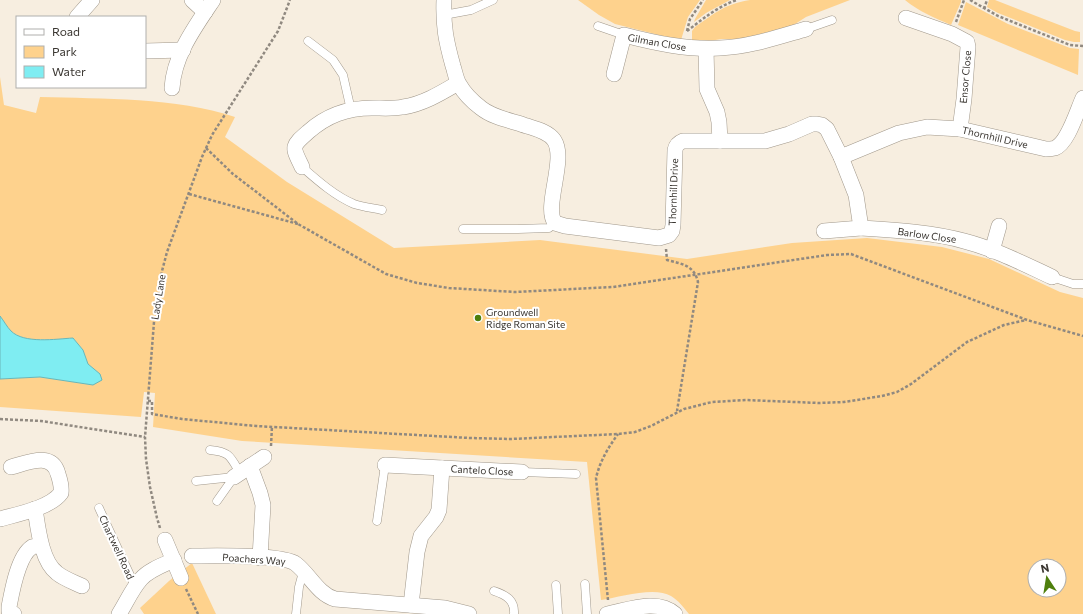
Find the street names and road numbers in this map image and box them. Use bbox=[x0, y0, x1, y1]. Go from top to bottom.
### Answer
street label: Gilman Close bbox=[627, 31, 687, 53]
street label: Ensor Close bbox=[957, 50, 973, 104]
street label: Thornhill Drive bbox=[961, 124, 1029, 150]
street label: Thornhill Drive bbox=[666, 158, 680, 226]
street label: Barlow Close bbox=[897, 225, 957, 245]
street label: Lady Lane bbox=[148, 273, 168, 321]
street label: Cantelo Close bbox=[450, 462, 514, 478]
street label: Chartwell Road bbox=[97, 513, 137, 581]
street label: Poachers Way bbox=[222, 551, 286, 567]

